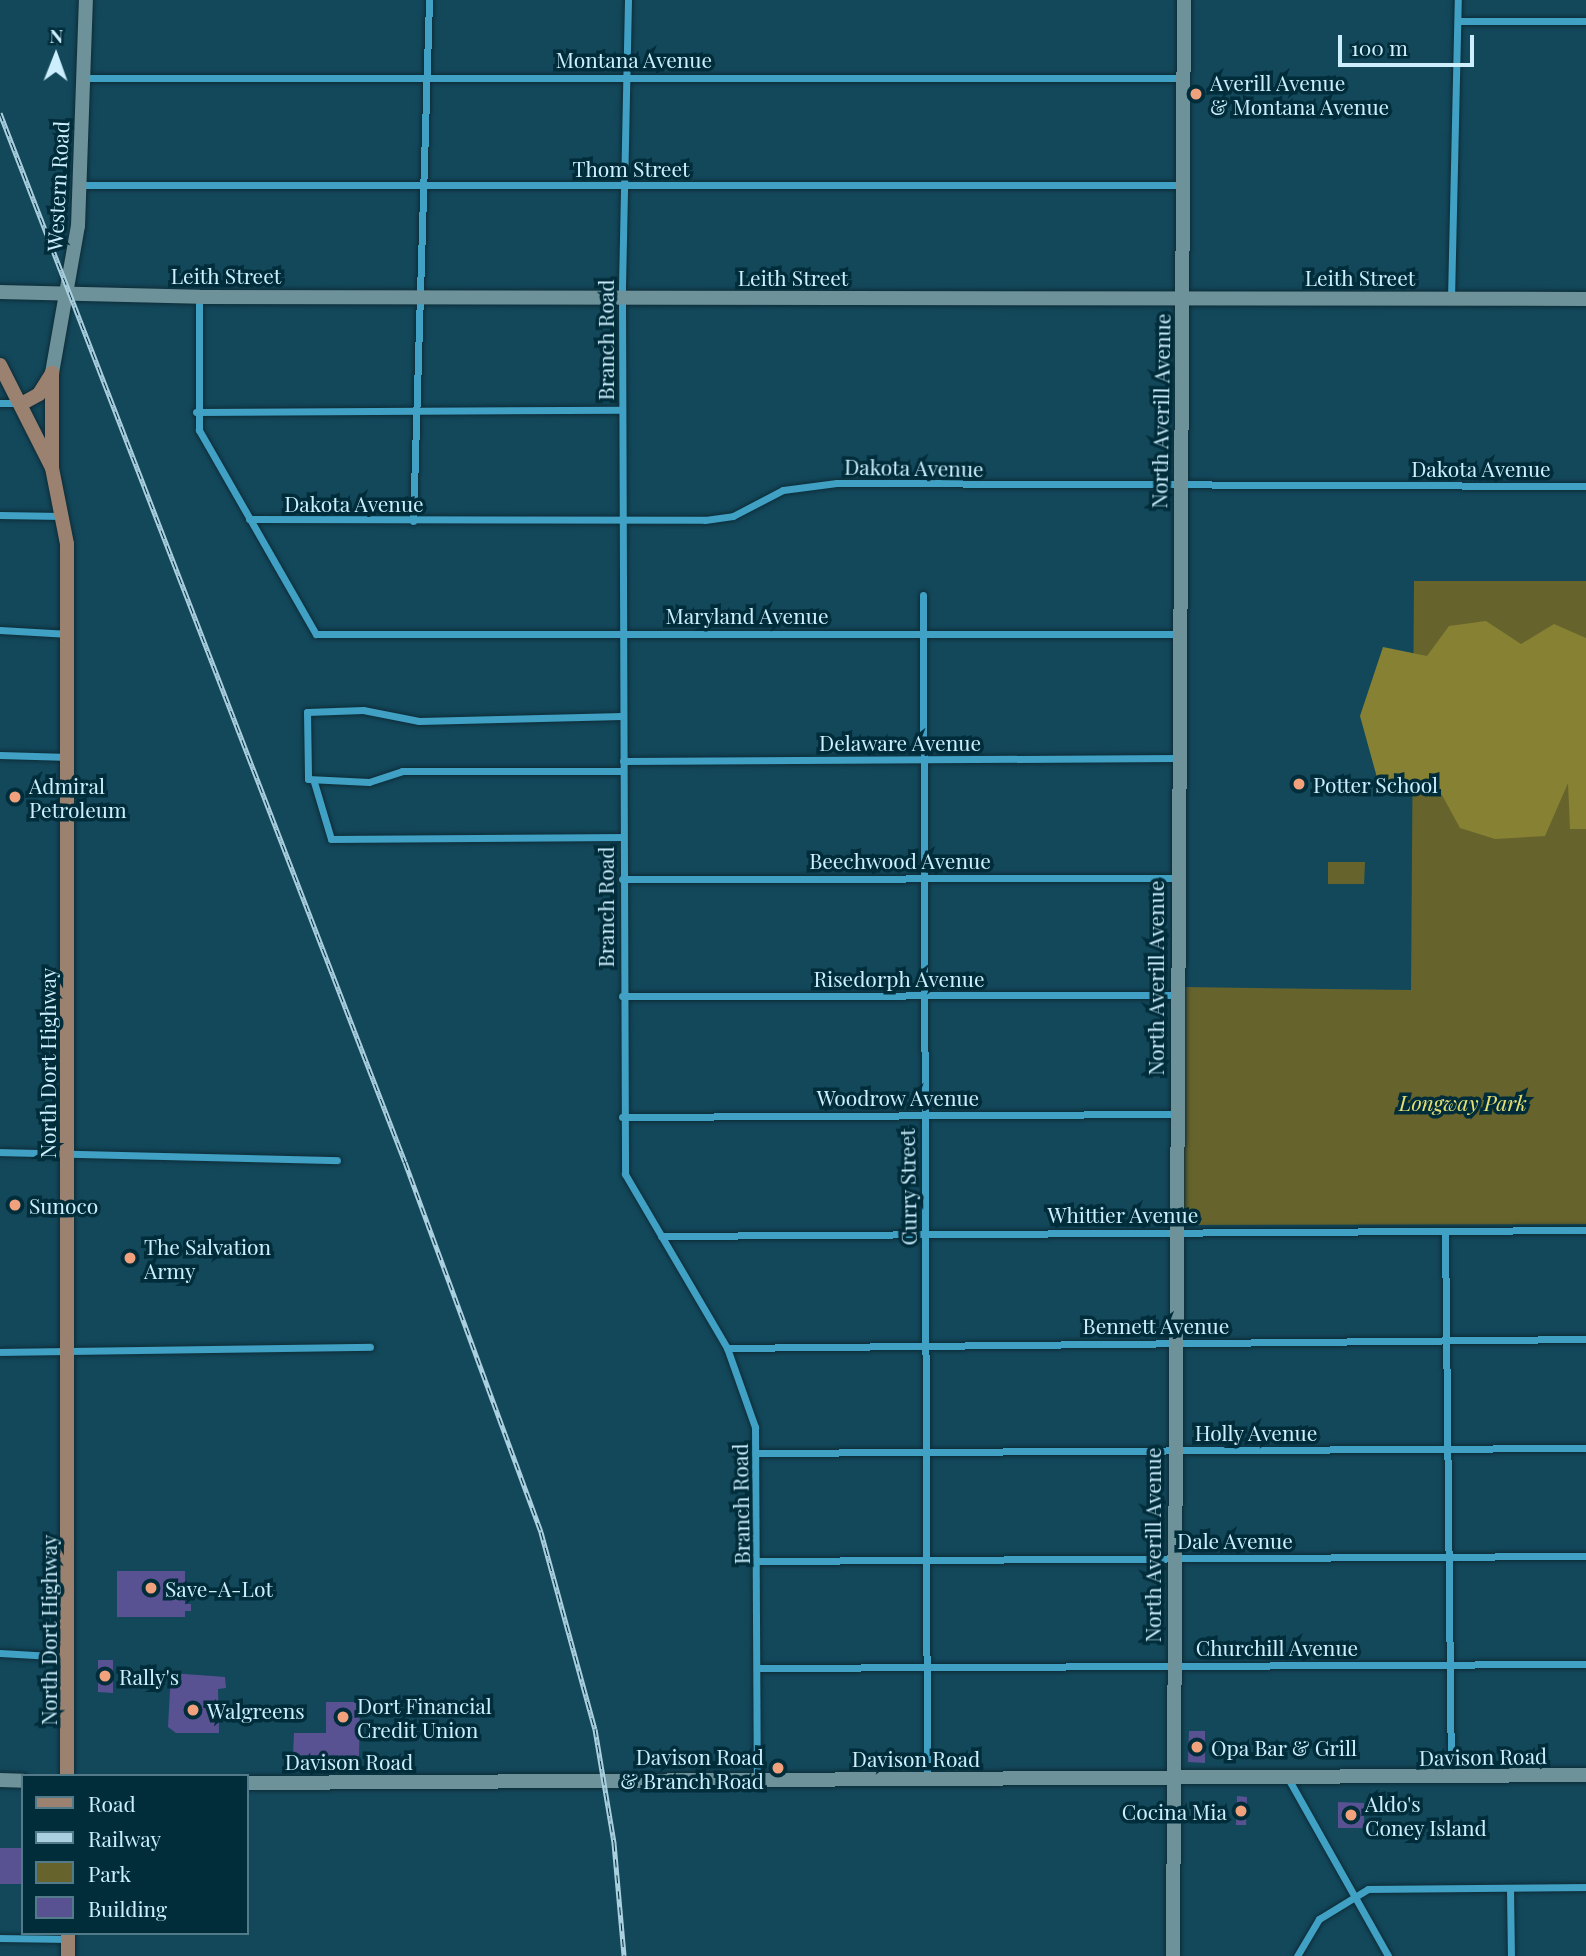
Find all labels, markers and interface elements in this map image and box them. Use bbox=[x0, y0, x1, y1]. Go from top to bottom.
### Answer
north arrow bbox=[21, 21, 91, 91]
scale bar bbox=[1341, 21, 1478, 65]
text: N bbox=[49, 22, 63, 48]
text: 100 m bbox=[1351, 33, 1408, 61]
street label: Montana Avenue bbox=[555, 46, 713, 72]
place label: Averill Avenue & Montana Avenue bbox=[1210, 69, 1390, 119]
marker: Averill Avenue & Montana Avenue bbox=[1188, 86, 1204, 102]
street label: Western Road bbox=[41, 120, 73, 252]
street label: Thom Street bbox=[572, 155, 690, 181]
street label: Leith Street bbox=[171, 262, 281, 288]
street label: Leith Street bbox=[738, 264, 848, 290]
street label: Leith Street bbox=[1305, 264, 1415, 290]
street label: Branch Road bbox=[592, 280, 618, 400]
street label: North Averill Avenue bbox=[1146, 313, 1174, 509]
street label: Dakota Avenue bbox=[844, 453, 984, 481]
street label: Dakota Avenue bbox=[1411, 455, 1551, 481]
street label: Dakota Avenue bbox=[284, 490, 424, 516]
street label: Maryland Avenue bbox=[665, 602, 829, 628]
street label: Delaware Avenue bbox=[819, 729, 981, 755]
place label: Potter School bbox=[1313, 771, 1438, 797]
place label: Admiral Petroleum bbox=[29, 772, 127, 822]
marker: Potter School bbox=[1291, 776, 1307, 792]
marker: Admiral Petroleum bbox=[7, 789, 23, 805]
street label: Branch Road bbox=[592, 847, 618, 967]
street label: Beechwood Avenue bbox=[809, 847, 991, 873]
street label: North Averill Avenue bbox=[1142, 880, 1168, 1076]
street label: Risedorph Avenue bbox=[813, 965, 985, 991]
street label: North Dort Highway bbox=[34, 967, 60, 1159]
street label: Woodrow Avenue bbox=[816, 1084, 980, 1110]
park label: Longway Park bbox=[1399, 1089, 1527, 1115]
street label: Curry Street bbox=[893, 1128, 921, 1246]
place label: Sunoco bbox=[29, 1192, 98, 1218]
marker: Sunoco bbox=[7, 1197, 23, 1213]
street label: Whittier Avenue bbox=[1047, 1201, 1199, 1227]
place label: The Salvation Army bbox=[144, 1233, 271, 1283]
marker: The Salvation Army bbox=[122, 1250, 138, 1266]
street label: Bennett Avenue bbox=[1082, 1312, 1230, 1338]
street label: Holly Avenue bbox=[1194, 1419, 1318, 1445]
street label: Branch Road bbox=[726, 1443, 754, 1565]
street label: North Averill Avenue bbox=[1139, 1447, 1165, 1643]
street label: Dale Avenue bbox=[1177, 1527, 1293, 1553]
street label: North Dort Highway bbox=[35, 1534, 61, 1726]
place label: Save-A-Lot bbox=[165, 1575, 273, 1601]
marker: Save-A-Lot bbox=[143, 1580, 159, 1596]
street label: Churchill Avenue bbox=[1195, 1634, 1359, 1660]
place label: Rally's bbox=[119, 1663, 179, 1689]
marker: Rally's bbox=[97, 1668, 113, 1684]
place label: Dort Financial Credit Union bbox=[357, 1692, 492, 1742]
place label: Walgreens bbox=[207, 1697, 305, 1723]
marker: Walgreens bbox=[185, 1702, 201, 1718]
marker: Dort Financial Credit Union bbox=[335, 1709, 351, 1725]
place label: Opa Bar & Grill bbox=[1211, 1734, 1358, 1760]
marker: Opa Bar & Grill bbox=[1189, 1739, 1205, 1755]
street label: Davison Road bbox=[1419, 1742, 1547, 1770]
place label: Davison Road & Branch Road bbox=[620, 1743, 764, 1793]
street label: Davison Road bbox=[852, 1745, 980, 1771]
street label: Davison Road bbox=[285, 1748, 413, 1774]
marker: Davison Road & Branch Road bbox=[770, 1760, 786, 1776]
legend bbox=[21, 1774, 248, 1935]
text: Road bbox=[88, 1789, 136, 1817]
place label: Aldo's Coney Island bbox=[1365, 1790, 1487, 1840]
place label: Cocina Mia bbox=[1122, 1798, 1227, 1824]
marker: Cocina Mia bbox=[1233, 1803, 1249, 1819]
marker: Aldo's Coney Island bbox=[1343, 1807, 1359, 1823]
text: Railway bbox=[88, 1824, 161, 1852]
text: Park bbox=[88, 1859, 131, 1887]
text: Building bbox=[88, 1894, 167, 1922]

